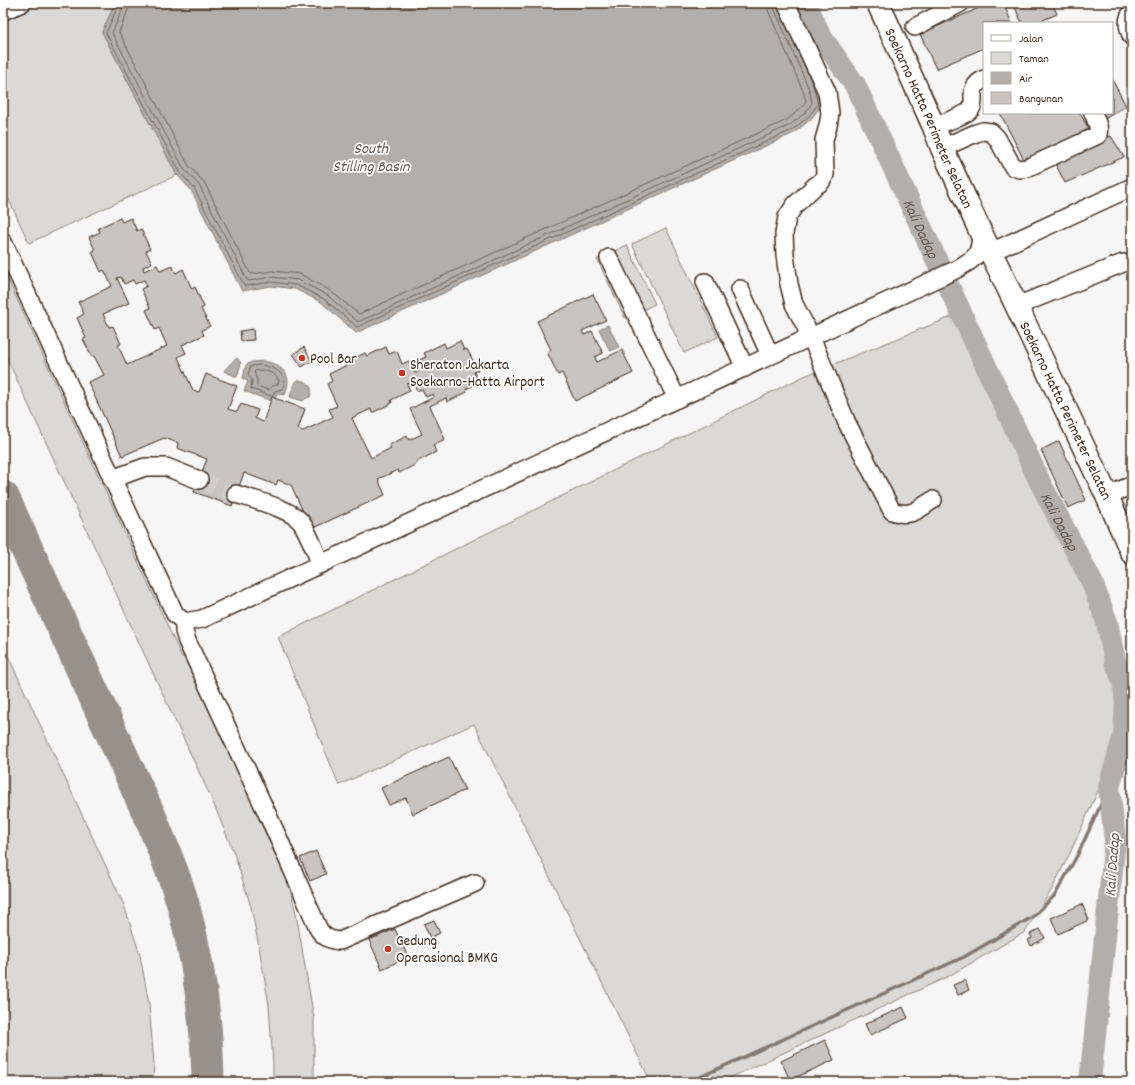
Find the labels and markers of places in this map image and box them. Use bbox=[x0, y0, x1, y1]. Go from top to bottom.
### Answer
place label: Pool Bar bbox=[310, 349, 357, 371]
marker: Pool Bar bbox=[297, 353, 307, 363]
place label: Sheraton Jakarta Soekarno-Hatta Airport bbox=[410, 355, 545, 394]
marker: Sheraton Jakarta Soekarno-Hatta Airport bbox=[397, 368, 407, 378]
place label: Gedung Operasional BMKG bbox=[396, 931, 498, 970]
marker: Gedung Operasional BMKG bbox=[383, 944, 393, 954]

